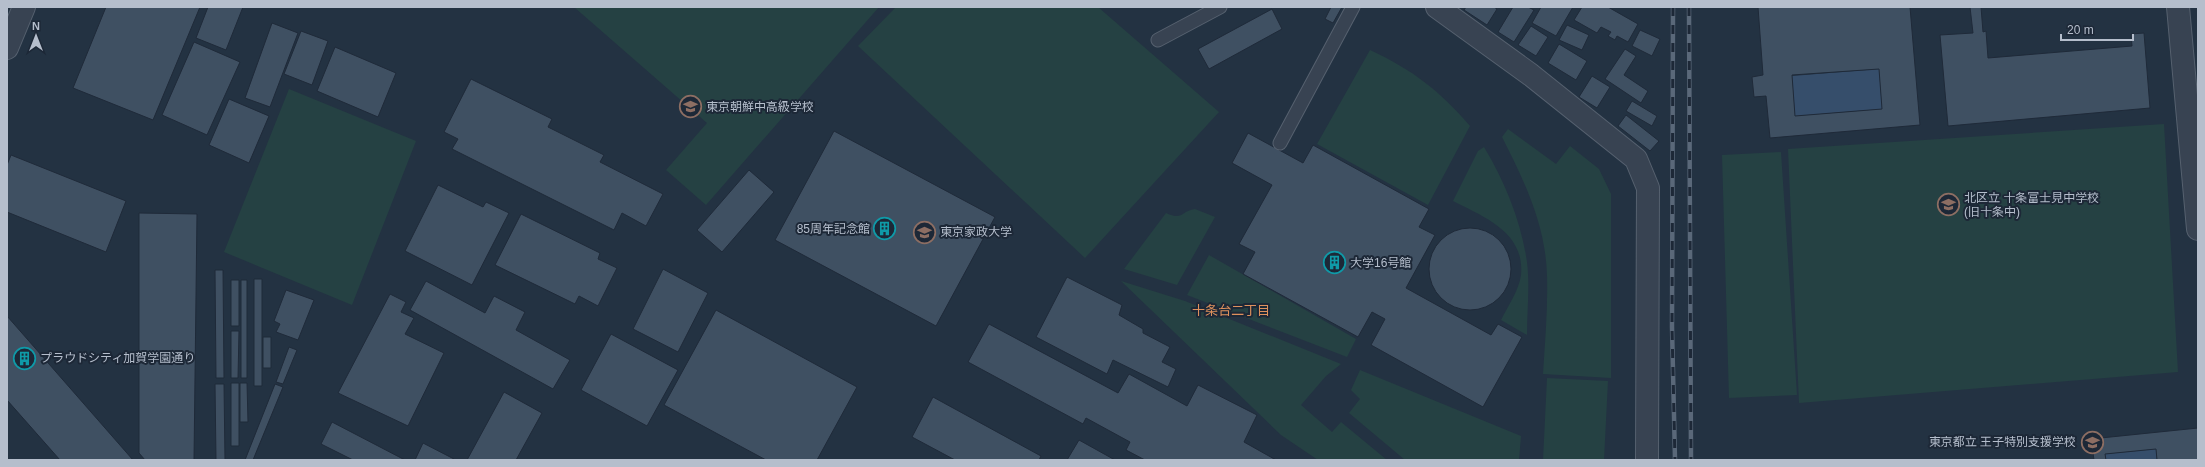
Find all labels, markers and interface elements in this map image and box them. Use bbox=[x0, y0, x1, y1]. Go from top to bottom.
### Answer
north arrow bbox=[16, 16, 56, 56]
scale bar bbox=[2061, 16, 2133, 42]
text: N bbox=[32, 20, 40, 32]
text: 20 m bbox=[2067, 23, 2094, 37]
school or university icon: 東京朝鮮中高級学校 bbox=[677, 94, 703, 120]
place label: 東京朝鮮中高級学校 bbox=[706, 100, 814, 114]
place label: 北区立 十条富士見中学校 (旧十条中) bbox=[1964, 191, 2099, 219]
school or university icon: 北区立 十条富士見中学校 (旧十条中) bbox=[1935, 192, 1961, 218]
building icon: 85周年記念館 bbox=[872, 216, 898, 242]
school or university icon: 東京家政大学 bbox=[912, 219, 938, 245]
place label: 85周年記念館 bbox=[797, 222, 870, 236]
place label: 東京家政大学 bbox=[940, 225, 1012, 239]
building icon: 大学16号館 bbox=[1321, 250, 1347, 276]
place label: 大学16号館 bbox=[1350, 256, 1411, 270]
district label: 十条台二丁目 bbox=[1192, 303, 1270, 318]
building icon: プラウドシティ加賀学園通り bbox=[12, 345, 38, 371]
place label: プラウドシティ加賀学園通り bbox=[40, 351, 195, 365]
school or university icon: 東京都立 王子特別支援学校 bbox=[2079, 429, 2105, 455]
place label: 東京都立 王子特別支援学校 bbox=[1929, 435, 2076, 449]

